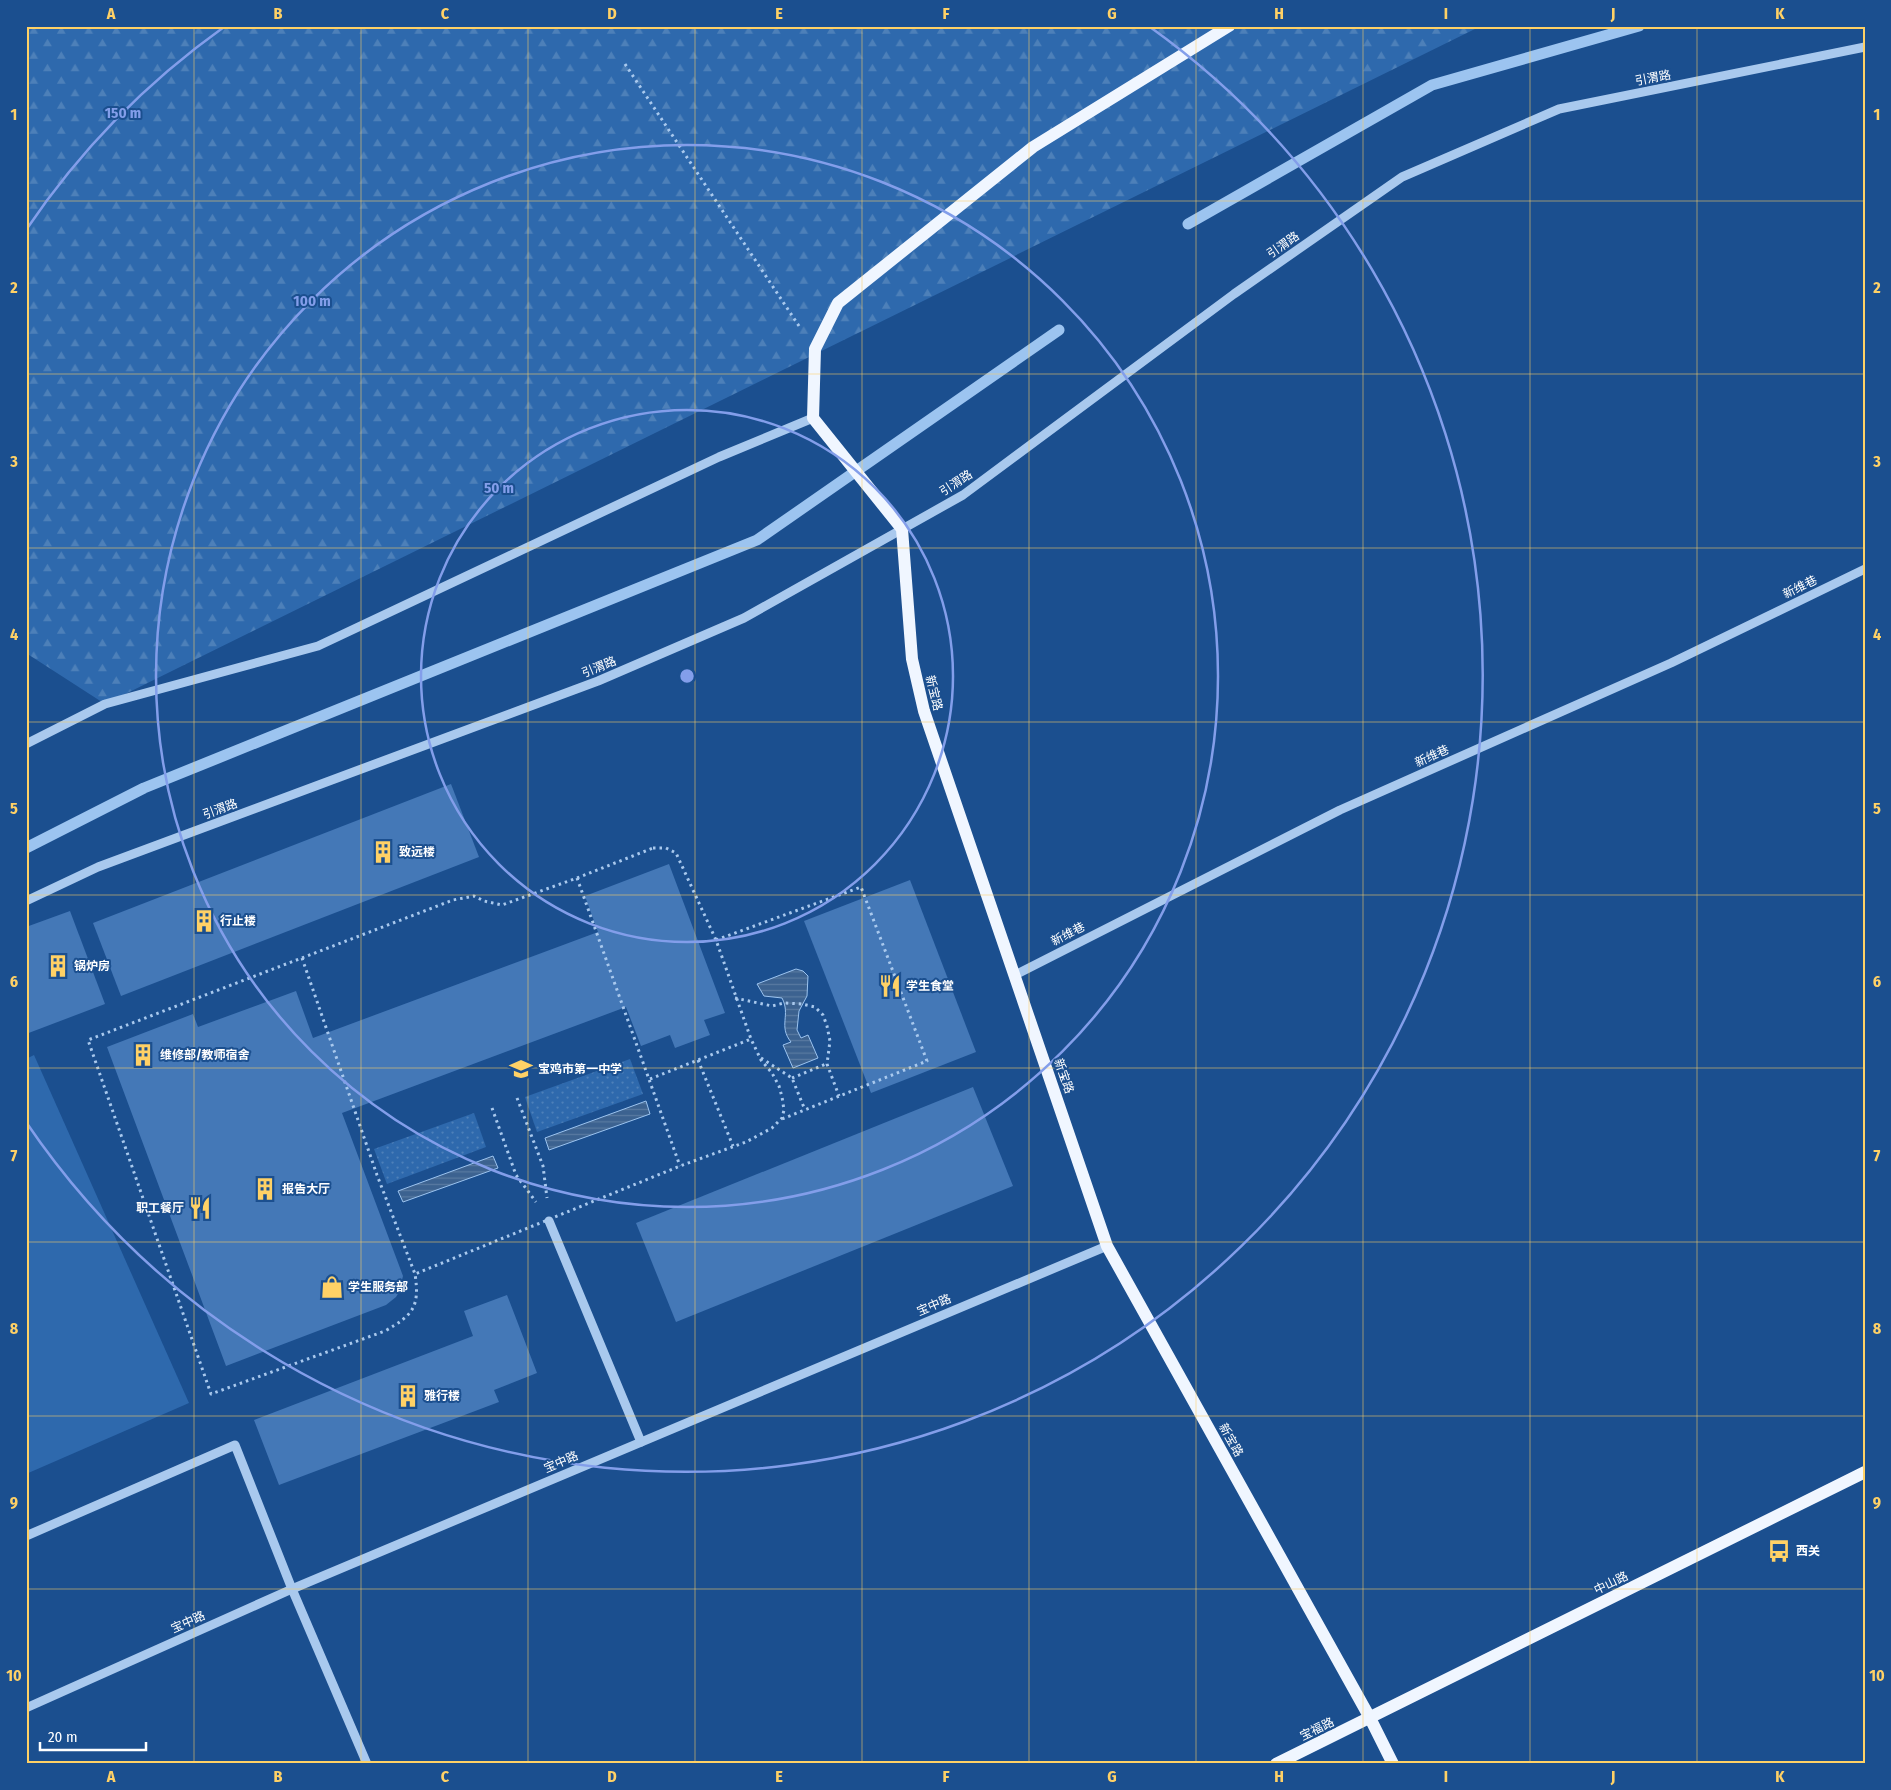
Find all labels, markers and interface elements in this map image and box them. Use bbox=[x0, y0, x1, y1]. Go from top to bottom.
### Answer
text: A bbox=[106, 4, 116, 23]
text: B bbox=[274, 4, 283, 23]
text: C bbox=[441, 4, 450, 23]
text: D bbox=[607, 4, 617, 23]
text: E bbox=[775, 4, 783, 23]
text: F bbox=[942, 4, 950, 23]
text: G bbox=[1107, 4, 1117, 23]
text: H bbox=[1274, 4, 1284, 23]
text: I bbox=[1444, 4, 1448, 23]
text: J bbox=[1610, 4, 1615, 23]
text: K bbox=[1775, 4, 1785, 23]
street label: 引渭路 bbox=[1634, 68, 1672, 88]
text: 150 m bbox=[105, 104, 141, 122]
text: 1 bbox=[11, 105, 17, 124]
text: 1 bbox=[1874, 105, 1880, 124]
street label: 引渭路 bbox=[1264, 229, 1302, 261]
text: 2 bbox=[9, 278, 18, 297]
text: 2 bbox=[1872, 278, 1881, 297]
text: 100 m bbox=[293, 292, 331, 310]
text: 3 bbox=[9, 452, 18, 471]
text: 3 bbox=[1872, 452, 1881, 471]
street label: 引渭路 bbox=[937, 467, 975, 499]
text: 50 m bbox=[484, 479, 514, 497]
street label: 新维巷 bbox=[1781, 573, 1819, 601]
text: 4 bbox=[10, 625, 18, 644]
text: 4 bbox=[1873, 625, 1881, 644]
street label: 引渭路 bbox=[580, 654, 618, 680]
centre of rings bbox=[678, 667, 696, 685]
street label: 新宝路 bbox=[923, 674, 945, 712]
street label: 新维巷 bbox=[1413, 742, 1451, 770]
street label: 引渭路 bbox=[201, 796, 239, 822]
text: 5 bbox=[10, 799, 18, 818]
text: 5 bbox=[1873, 799, 1881, 818]
building icon: 致远楼 bbox=[370, 839, 396, 865]
place label: 致远楼 bbox=[399, 845, 435, 859]
building icon: 行止楼 bbox=[191, 908, 217, 934]
place label: 行止楼 bbox=[220, 914, 256, 928]
street label: 新维巷 bbox=[1049, 920, 1087, 948]
building icon: 锅炉房 bbox=[45, 953, 71, 979]
place label: 锅炉房 bbox=[74, 959, 110, 973]
text: 6 bbox=[10, 972, 18, 991]
text: 6 bbox=[1873, 972, 1881, 991]
restaurant icon: 学生食堂 bbox=[877, 973, 903, 999]
place label: 学生食堂 bbox=[906, 979, 954, 993]
building icon: 维修部/教师宿舍 bbox=[130, 1042, 156, 1068]
place label: 维修部/教师宿舍 bbox=[160, 1048, 250, 1062]
school or university icon: 宝鸡市第一中学 bbox=[508, 1056, 534, 1082]
street label: 新宝路 bbox=[1052, 1057, 1076, 1095]
place label: 宝鸡市第一中学 bbox=[538, 1062, 622, 1076]
text: 7 bbox=[11, 1146, 18, 1165]
text: 7 bbox=[1874, 1146, 1881, 1165]
building icon: 报告大厅 bbox=[252, 1176, 278, 1202]
place label: 报告大厅 bbox=[282, 1182, 330, 1196]
restaurant icon: 职工餐厅 bbox=[187, 1195, 213, 1221]
place label: 职工餐厅 bbox=[136, 1201, 184, 1215]
shop icon: 学生服务部 bbox=[319, 1274, 345, 1300]
place label: 学生服务部 bbox=[348, 1280, 408, 1294]
street label: 宝中路 bbox=[915, 1292, 953, 1318]
text: 8 bbox=[10, 1319, 19, 1338]
text: 8 bbox=[1873, 1319, 1882, 1338]
building icon: 雅行楼 bbox=[395, 1383, 421, 1409]
place label: 雅行楼 bbox=[424, 1389, 460, 1403]
street label: 新宝路 bbox=[1216, 1421, 1246, 1459]
street label: 宝中路 bbox=[542, 1449, 580, 1475]
text: 9 bbox=[10, 1493, 18, 1512]
text: 9 bbox=[1873, 1493, 1881, 1512]
bus stop icon: 西关 bbox=[1766, 1538, 1792, 1564]
place label: 西关 bbox=[1796, 1544, 1820, 1558]
street label: 中山路 bbox=[1592, 1569, 1630, 1597]
street label: 宝中路 bbox=[169, 1608, 207, 1636]
text: 10 bbox=[6, 1666, 22, 1685]
text: 10 bbox=[1869, 1666, 1885, 1685]
street label: 宝福路 bbox=[1298, 1715, 1336, 1743]
scale bar bbox=[40, 1720, 146, 1752]
text: 20 m bbox=[48, 1728, 78, 1746]
text: A bbox=[106, 1767, 116, 1786]
text: B bbox=[274, 1767, 283, 1786]
text: C bbox=[441, 1767, 450, 1786]
text: D bbox=[607, 1767, 617, 1786]
text: E bbox=[775, 1767, 783, 1786]
text: F bbox=[942, 1767, 950, 1786]
text: G bbox=[1107, 1767, 1117, 1786]
text: H bbox=[1274, 1767, 1284, 1786]
text: I bbox=[1444, 1767, 1448, 1786]
text: J bbox=[1610, 1767, 1615, 1786]
text: K bbox=[1775, 1767, 1785, 1786]

